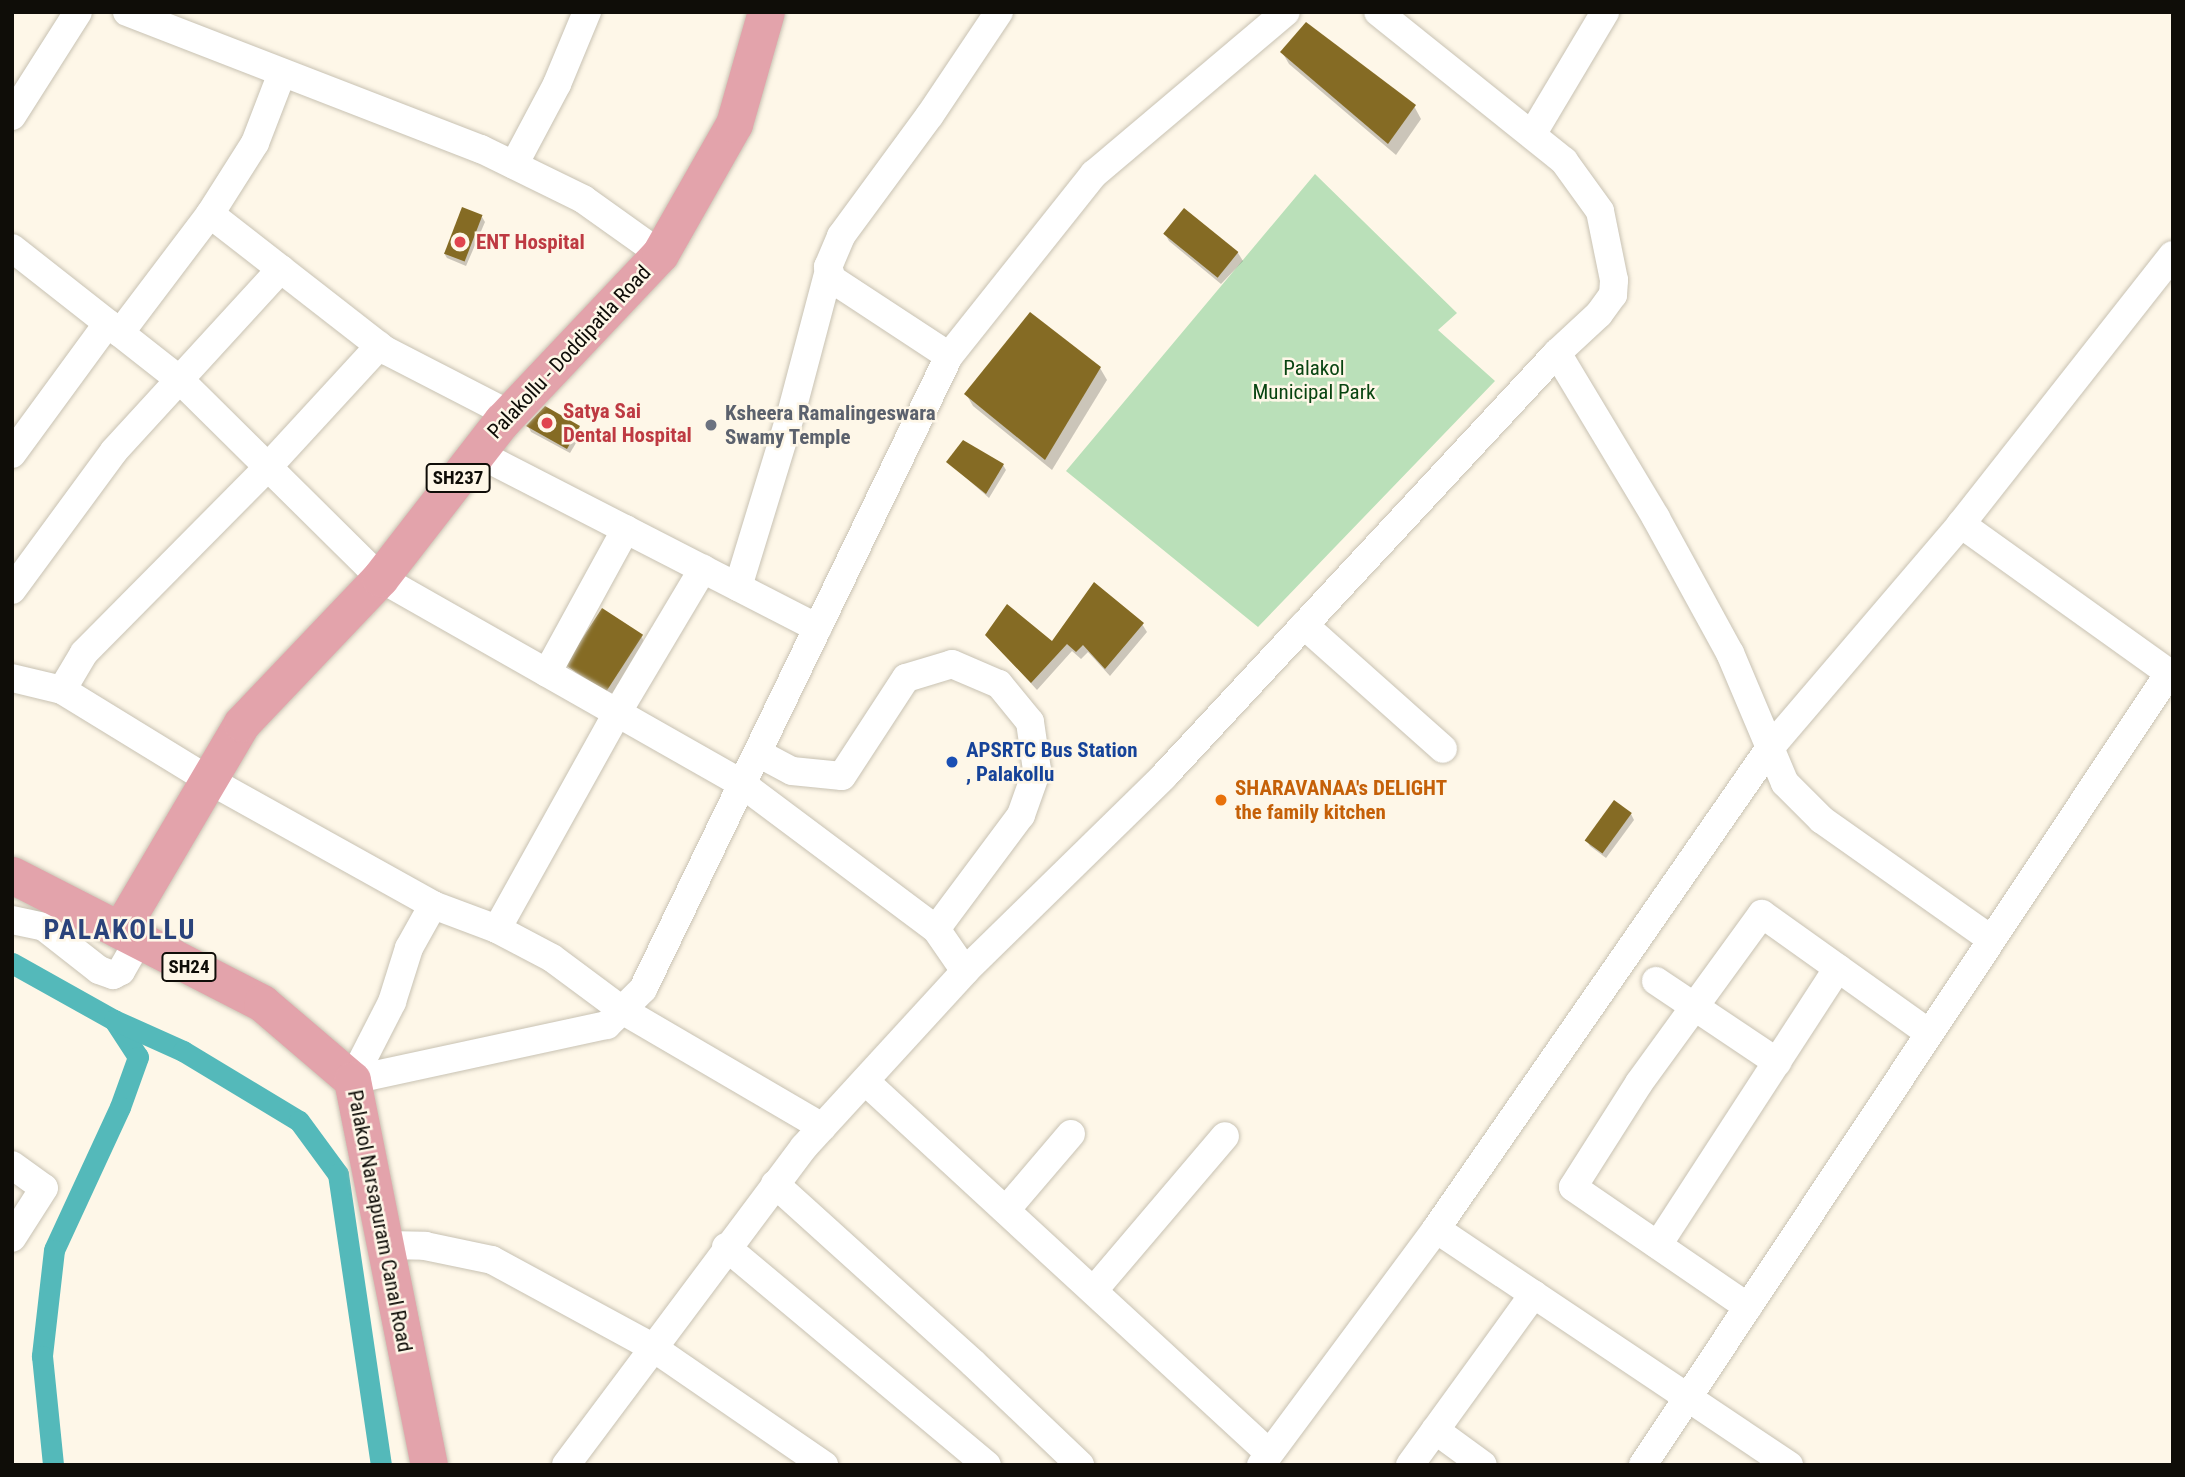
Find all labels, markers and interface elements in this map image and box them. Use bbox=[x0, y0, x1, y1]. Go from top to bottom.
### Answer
place label: ENT Hospital bbox=[476, 229, 585, 255]
marker: ENT Hospital bbox=[450, 232, 470, 252]
street label: Palakollu - Doddipatla Road bbox=[482, 260, 656, 444]
park label: Palakol Municipal Park bbox=[1252, 355, 1376, 405]
place label: Satya Sai Dental Hospital bbox=[563, 398, 692, 448]
place label: Ksheera Ramalingeswara Swamy Temple bbox=[725, 400, 936, 450]
marker: Satya Sai Dental Hospital bbox=[537, 413, 557, 433]
marker: Ksheera Ramalingeswara Swamy Temple bbox=[703, 417, 719, 433]
road number: SH237 bbox=[425, 463, 491, 494]
place label: APSRTC Bus Station , Palakollu bbox=[966, 737, 1137, 787]
marker: APSRTC Bus Station , Palakollu bbox=[944, 754, 960, 770]
place label: SHARAVANAA's DELIGHT the family kitchen bbox=[1235, 775, 1447, 825]
marker: SHARAVANAA's DELIGHT the family kitchen bbox=[1213, 792, 1229, 808]
district label: PALAKOLLU bbox=[45, 913, 195, 947]
road number: SH24 bbox=[161, 951, 217, 982]
street label: Palakol Narsapuram Canal Road bbox=[342, 1088, 418, 1354]

